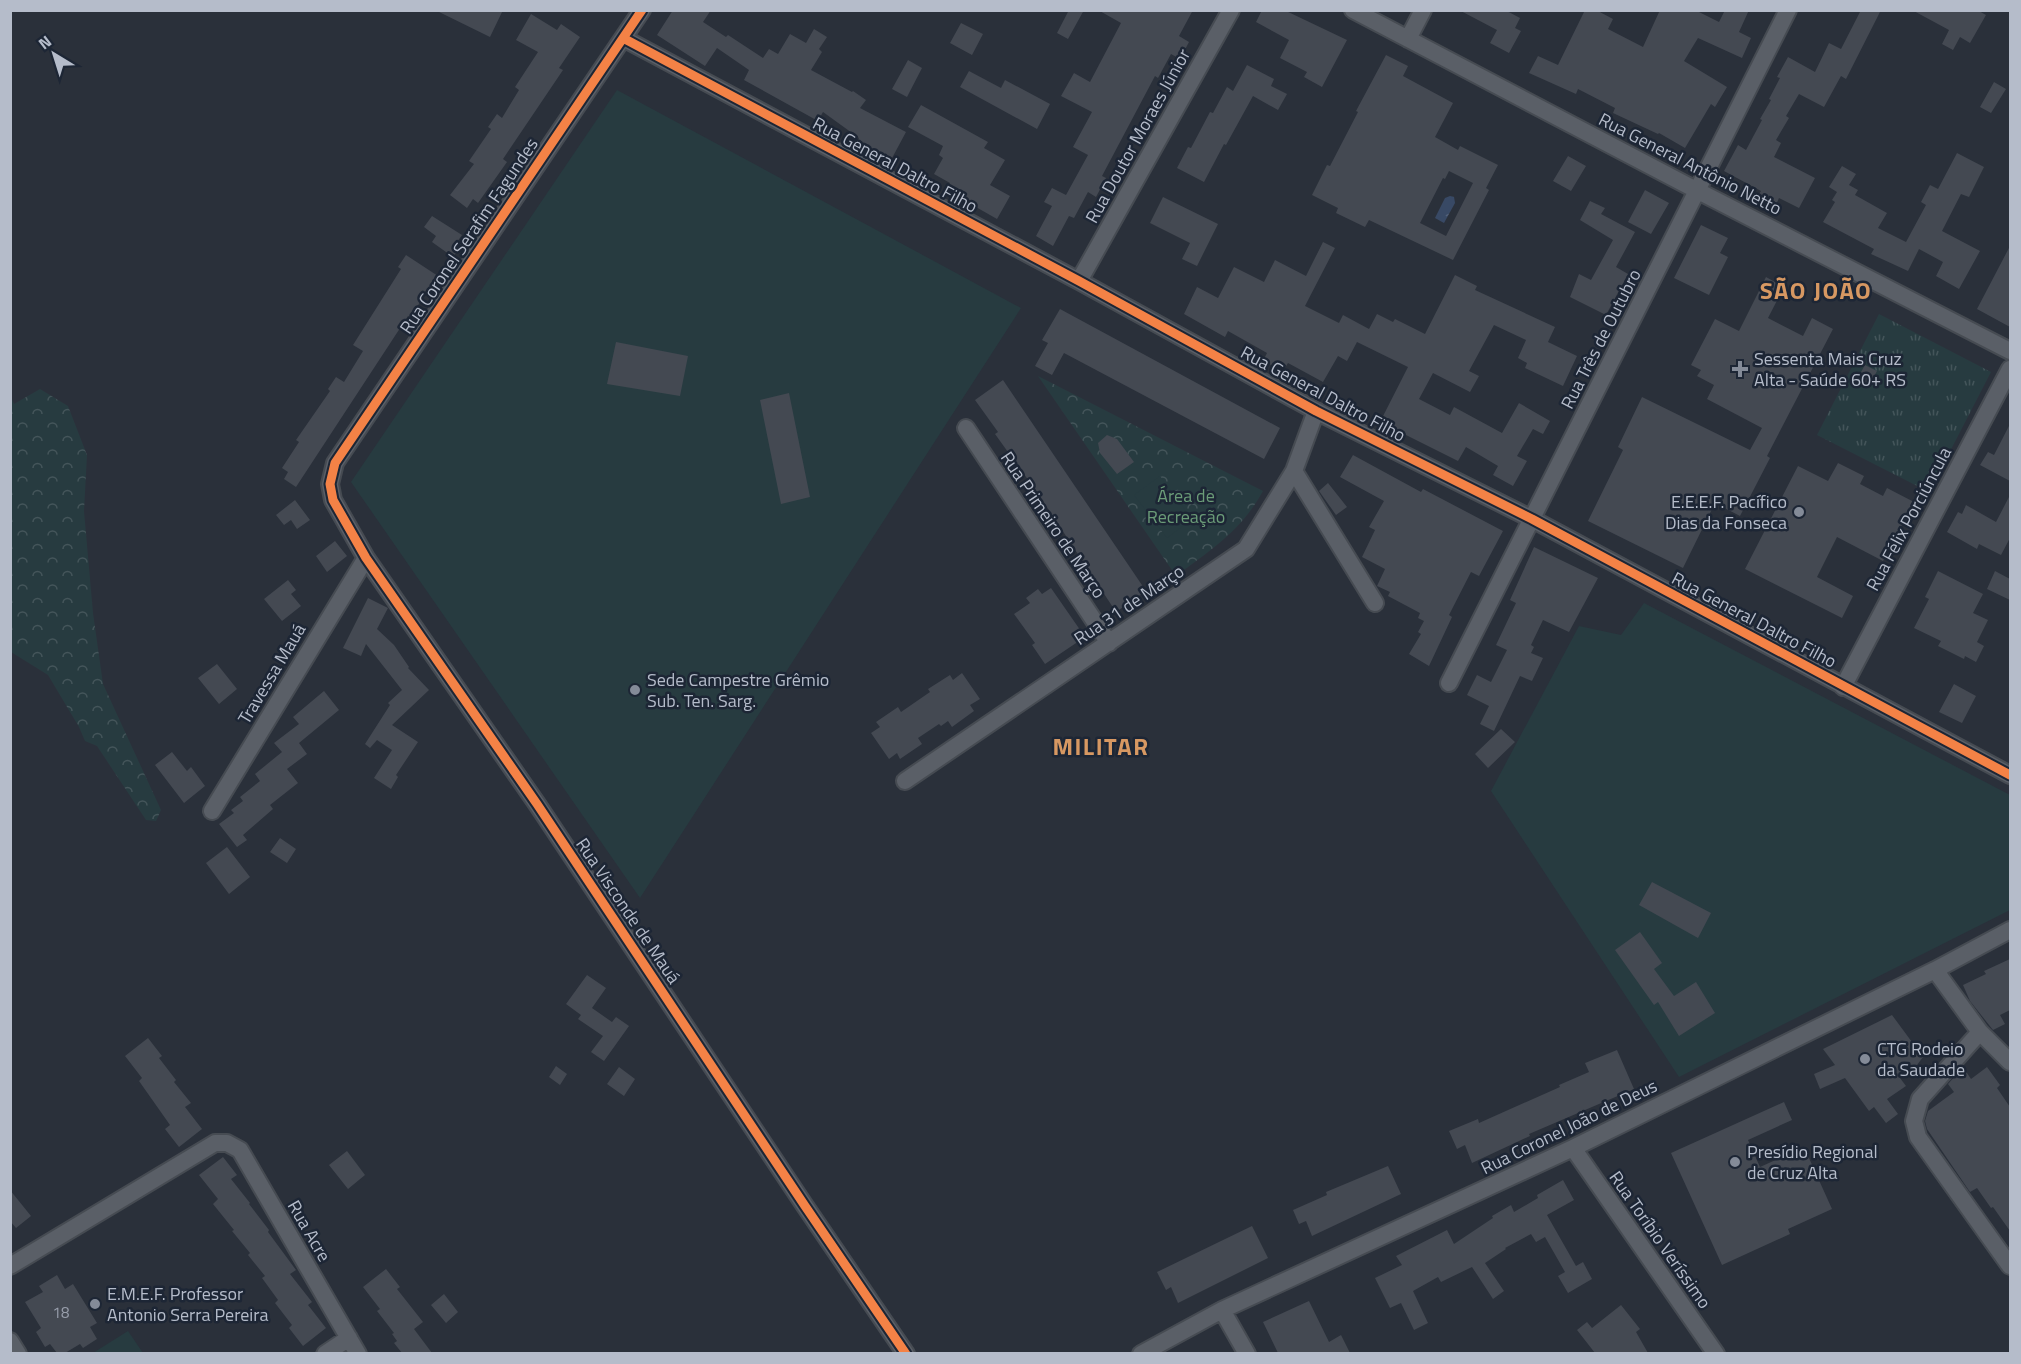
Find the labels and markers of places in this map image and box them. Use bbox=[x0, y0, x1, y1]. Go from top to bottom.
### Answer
place label: Sessenta Mais Cruz Alta - Saúde 60+ RS bbox=[1754, 345, 1906, 393]
marker: Sessenta Mais Cruz Alta - Saúde 60+ RS bbox=[1731, 360, 1749, 378]
place label: E.E.E.F. Pacífico Dias da Fonseca bbox=[1665, 488, 1787, 536]
marker: E.E.E.F. Pacífico Dias da Fonseca bbox=[1792, 505, 1806, 519]
place label: Sede Campestre Grêmio Sub. Ten. Sarg. bbox=[647, 666, 829, 714]
marker: Sede Campestre Grêmio Sub. Ten. Sarg. bbox=[628, 683, 642, 697]
place label: CTG Rodeio da Saudade bbox=[1877, 1035, 1965, 1083]
marker: CTG Rodeio da Saudade bbox=[1858, 1052, 1872, 1066]
place label: Presídio Regional de Cruz Alta bbox=[1747, 1138, 1878, 1186]
marker: Presídio Regional de Cruz Alta bbox=[1728, 1155, 1742, 1169]
place label: E.M.E.F. Professor Antonio Serra Pereira bbox=[107, 1280, 269, 1328]
marker: E.M.E.F. Professor Antonio Serra Pereira bbox=[88, 1297, 102, 1311]

